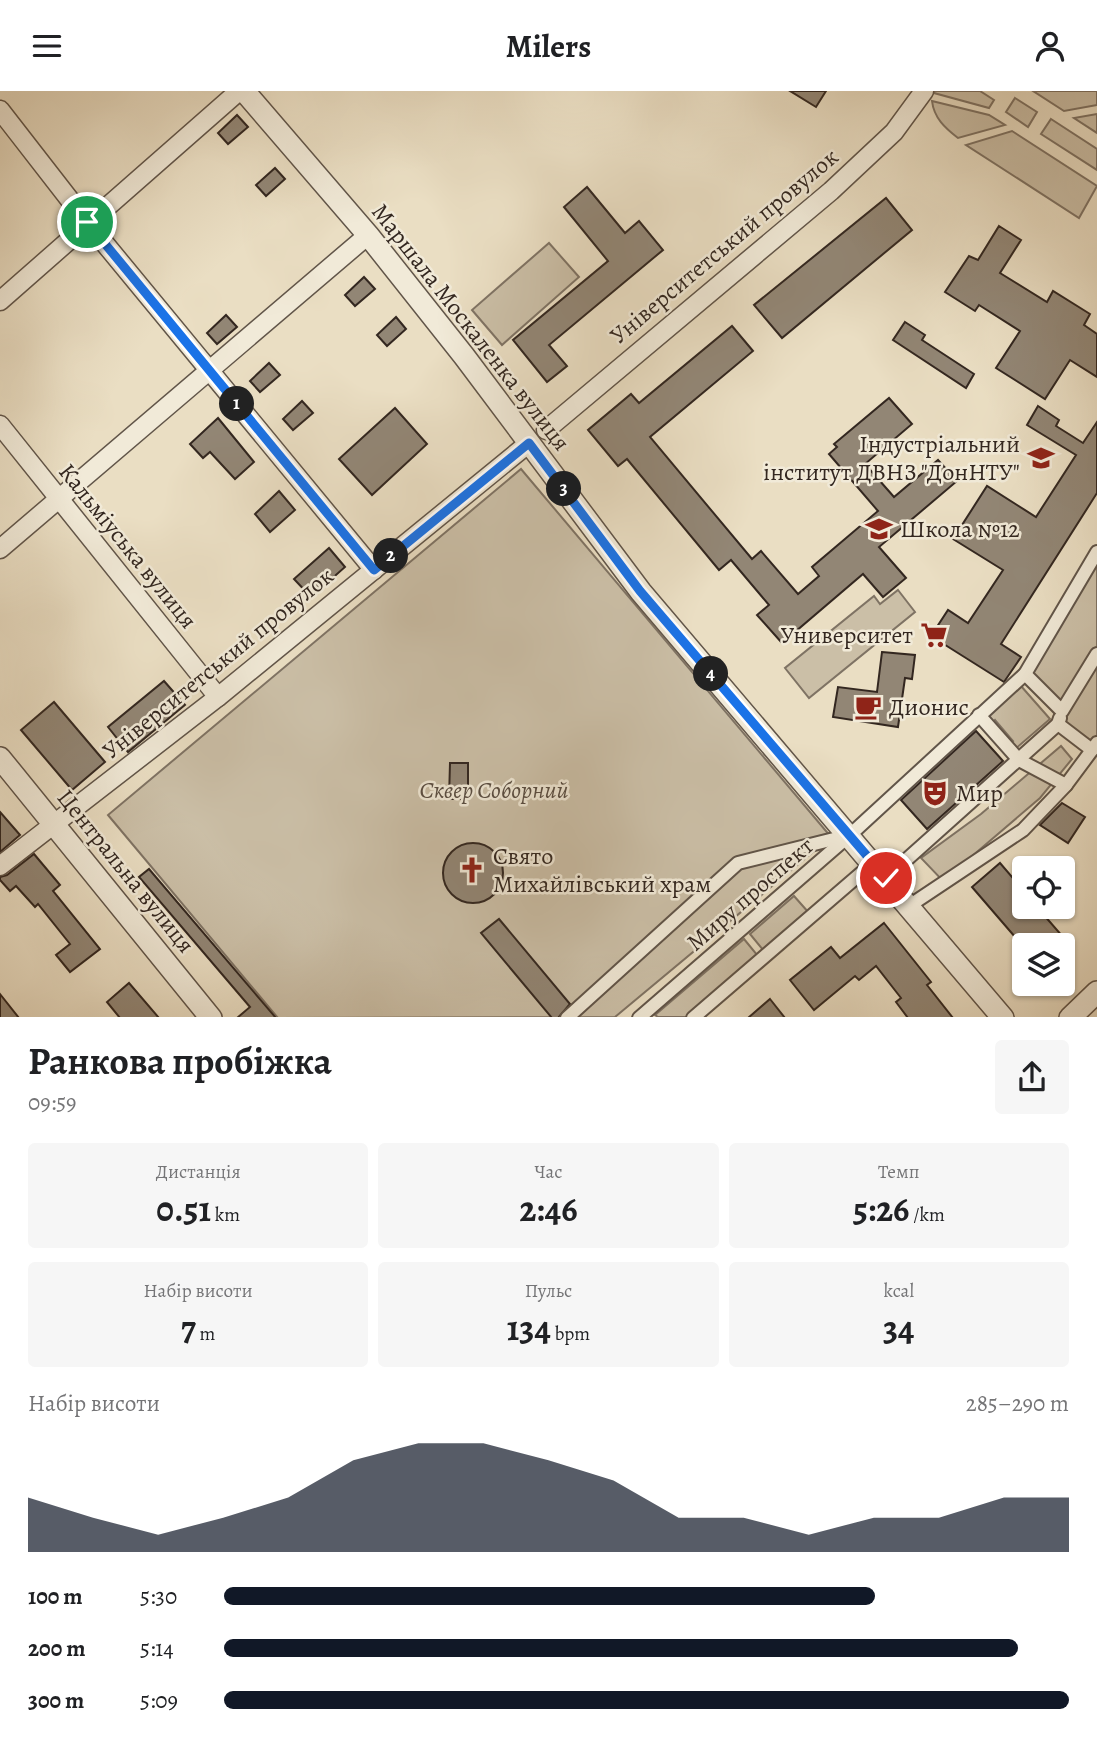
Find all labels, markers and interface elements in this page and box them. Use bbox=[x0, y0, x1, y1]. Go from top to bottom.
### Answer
text: Milers bbox=[506, 24, 591, 68]
icon: menu bbox=[28, 27, 66, 65]
icon: person bbox=[1031, 27, 1069, 65]
street label: Університетський провулок bbox=[603, 141, 845, 351]
pin bbox=[57, 192, 117, 252]
street label: Маршала Москаленка вулиця bbox=[364, 197, 578, 457]
icon: arrive bbox=[68, 203, 106, 241]
pin: 1 bbox=[219, 387, 254, 421]
text: 1 bbox=[233, 390, 240, 416]
place label: Індустріальний інститут ДВНЗ "ДонНТУ" bbox=[763, 428, 1020, 488]
school or university icon: Індустріальний інститут ДВНЗ "ДонНТУ" bbox=[1026, 443, 1056, 473]
street label: Кальміуська вулиця bbox=[51, 457, 205, 635]
pin: 3 bbox=[546, 471, 582, 507]
text: 3 bbox=[559, 475, 568, 501]
place label: Школа №12 bbox=[900, 513, 1020, 545]
school or university icon: Школа №12 bbox=[864, 514, 894, 544]
pin: 2 bbox=[374, 539, 408, 573]
text: 2 bbox=[386, 542, 395, 568]
street label: Університетський провулок bbox=[96, 560, 340, 766]
place label: Университет bbox=[780, 619, 913, 651]
supermarket icon: Университет bbox=[919, 620, 949, 650]
pin: 4 bbox=[694, 657, 728, 691]
text: 4 bbox=[706, 660, 715, 686]
place label: Дионис bbox=[889, 691, 969, 723]
cafe icon: Дионис bbox=[853, 692, 883, 722]
park label: Сквер Соборний bbox=[420, 774, 568, 806]
place label: Мир bbox=[956, 777, 1003, 809]
theatre icon: Мир bbox=[920, 778, 950, 808]
street label: Центральна вулиця bbox=[50, 783, 202, 959]
street label: Миру проспект bbox=[680, 830, 821, 958]
place label: Свято Михайлівський храм bbox=[493, 840, 711, 900]
pin bbox=[856, 848, 916, 908]
church icon: Свято Михайлівський храм bbox=[457, 855, 487, 885]
map controls bbox=[1012, 856, 1075, 996]
button: locate bbox=[1012, 856, 1075, 919]
icon: check bbox=[867, 859, 905, 897]
button: layers bbox=[1012, 933, 1075, 996]
text: Ранкова пробіжка bbox=[28, 1035, 332, 1087]
button: share bbox=[995, 1040, 1069, 1114]
text: 09:59 bbox=[28, 1087, 77, 1118]
text: Дистанція bbox=[156, 1159, 241, 1185]
text: Час bbox=[535, 1159, 562, 1185]
text: Темп bbox=[878, 1159, 920, 1185]
text: 0.51 bbox=[156, 1185, 211, 1233]
text: 2:46 bbox=[519, 1185, 578, 1233]
text: 5:26 bbox=[853, 1185, 909, 1233]
text: km bbox=[211, 1202, 240, 1228]
text: /km bbox=[909, 1202, 945, 1228]
text: Набір висоти bbox=[144, 1278, 253, 1304]
text: Пульс bbox=[525, 1278, 572, 1304]
text: kcal bbox=[884, 1278, 914, 1304]
text: 7 bbox=[181, 1304, 196, 1352]
text: 134 bbox=[507, 1304, 551, 1352]
text: 34 bbox=[883, 1304, 915, 1352]
text: m bbox=[196, 1321, 215, 1347]
text: bpm bbox=[551, 1321, 590, 1347]
text: Набір висоти bbox=[28, 1388, 160, 1419]
text: 285–290 m bbox=[966, 1388, 1069, 1419]
text: 100 m bbox=[28, 1581, 83, 1612]
text: 5:30 bbox=[140, 1581, 177, 1612]
text: 200 m bbox=[28, 1633, 86, 1664]
text: 5:14 bbox=[140, 1633, 174, 1664]
text: 300 m bbox=[28, 1685, 84, 1716]
text: 5:09 bbox=[140, 1685, 178, 1716]

